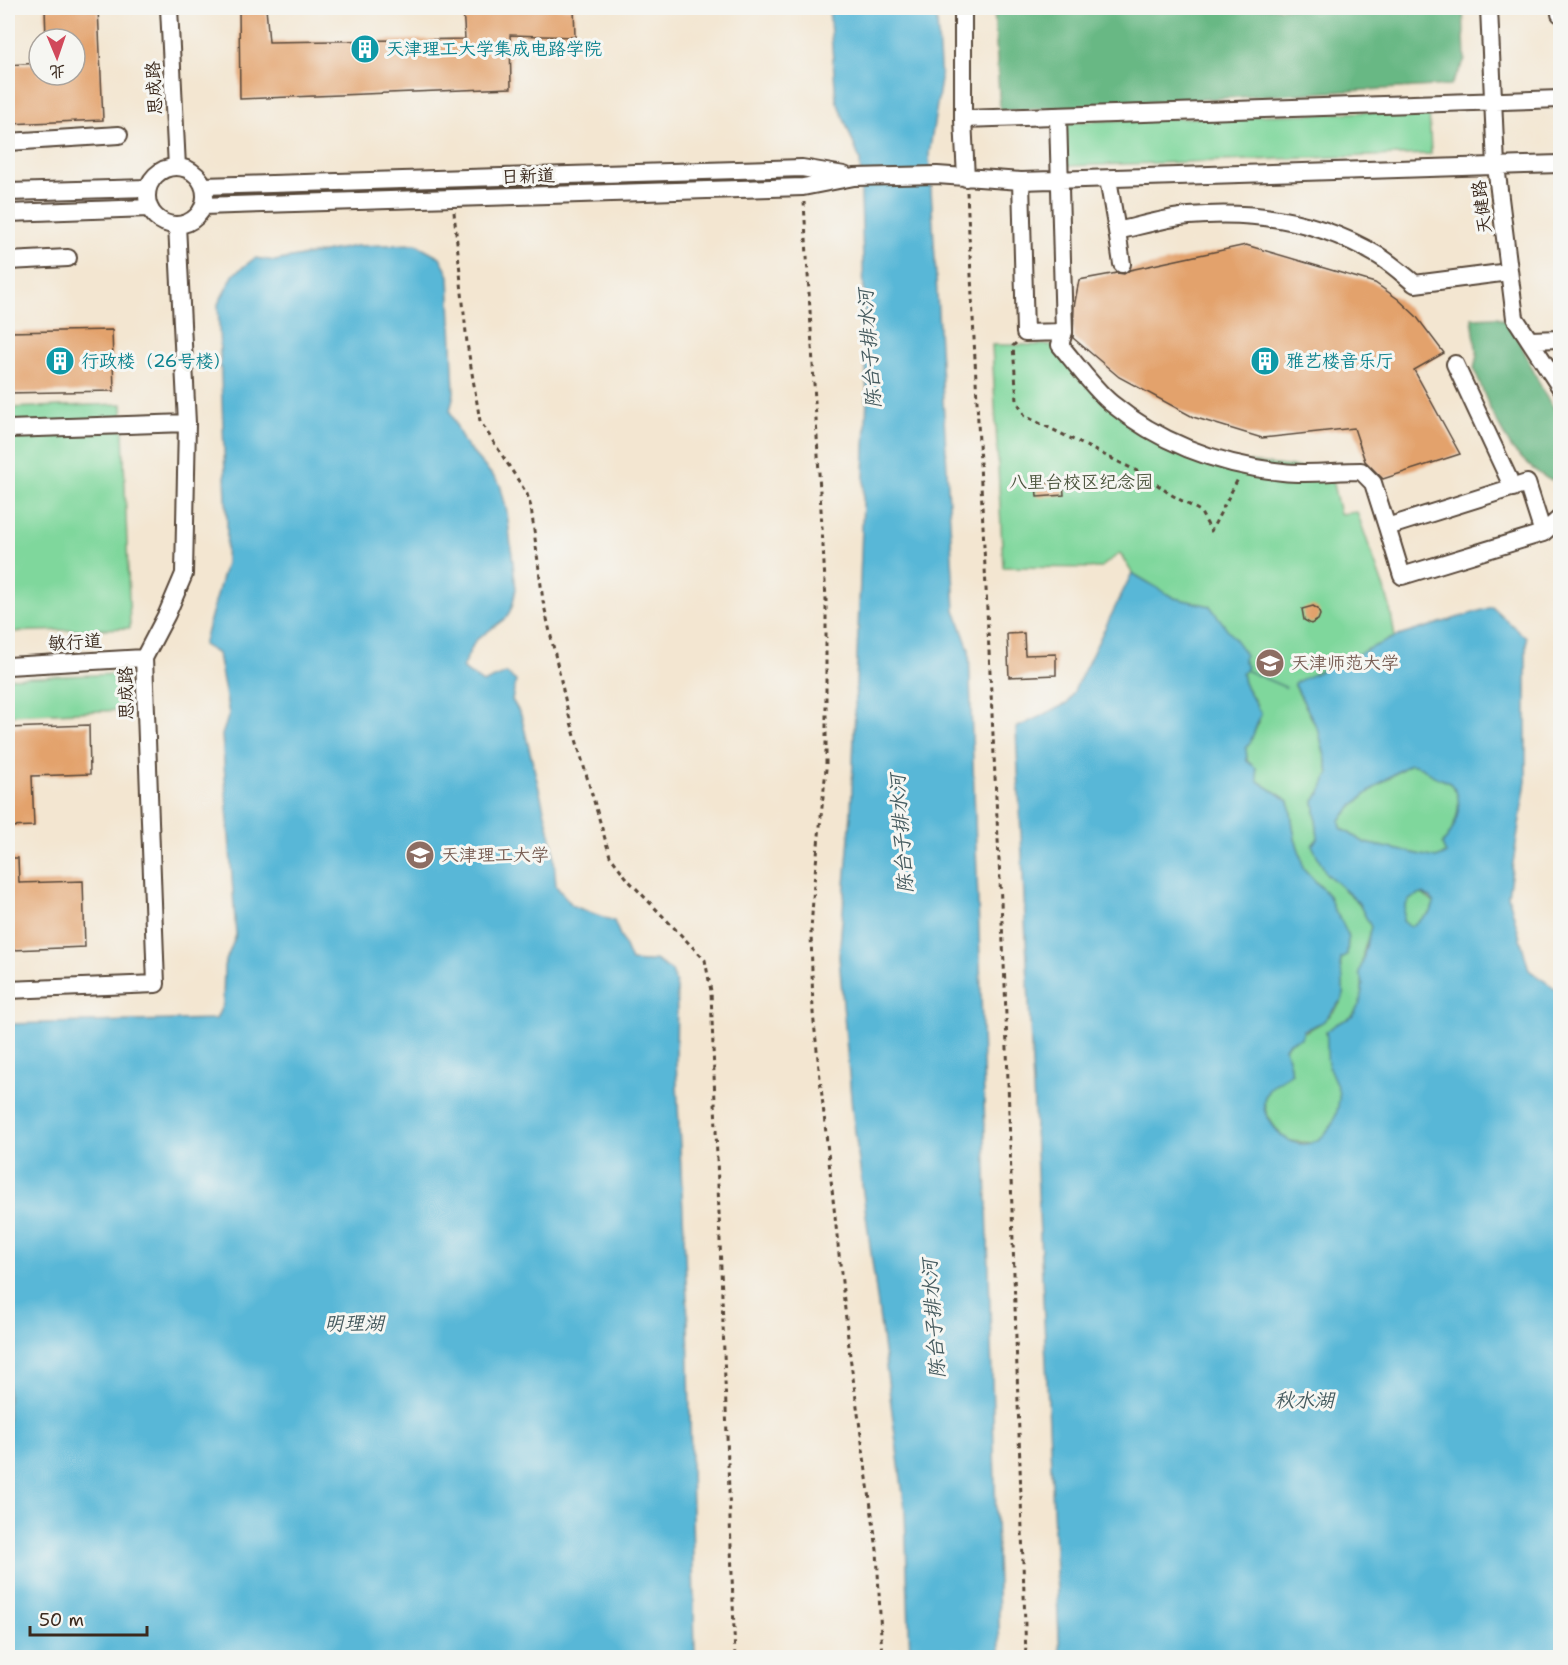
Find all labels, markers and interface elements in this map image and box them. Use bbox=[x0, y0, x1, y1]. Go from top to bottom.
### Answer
north arrow bbox=[27, 27, 87, 87]
building icon: 天津理工大学集成电路学院 bbox=[349, 33, 381, 65]
place label: 天津理工大学集成电路学院 bbox=[386, 37, 602, 61]
street label: 思成路 bbox=[141, 60, 167, 116]
text: 北 bbox=[49, 61, 66, 82]
street label: 日新道 bbox=[501, 163, 555, 189]
street label: 天健路 bbox=[1467, 179, 1497, 235]
water label: 陈台子排水河 bbox=[852, 285, 886, 410]
building icon: 行政楼（26号楼） bbox=[44, 345, 76, 377]
building icon: 雅艺楼音乐厅 bbox=[1249, 345, 1281, 377]
place label: 行政楼（26号楼） bbox=[81, 349, 231, 373]
place label: 雅艺楼音乐厅 bbox=[1286, 349, 1394, 373]
park label: 八里台校区纪念园 bbox=[1009, 470, 1153, 494]
street label: 敏行道 bbox=[47, 629, 103, 655]
school or university icon: 天津师范大学 bbox=[1254, 647, 1286, 679]
place label: 天津师范大学 bbox=[1291, 651, 1399, 675]
street label: 思成路 bbox=[114, 666, 138, 720]
water label: 陈台子排水河 bbox=[884, 770, 918, 895]
school or university icon: 天津理工大学 bbox=[404, 839, 436, 871]
place label: 天津理工大学 bbox=[441, 843, 549, 867]
water label: 陈台子排水河 bbox=[916, 1255, 950, 1380]
water label: 明理湖 bbox=[324, 1310, 386, 1336]
water label: 秋水湖 bbox=[1274, 1387, 1336, 1413]
scale bar bbox=[30, 1599, 147, 1637]
text: 50 m bbox=[39, 1608, 84, 1632]

